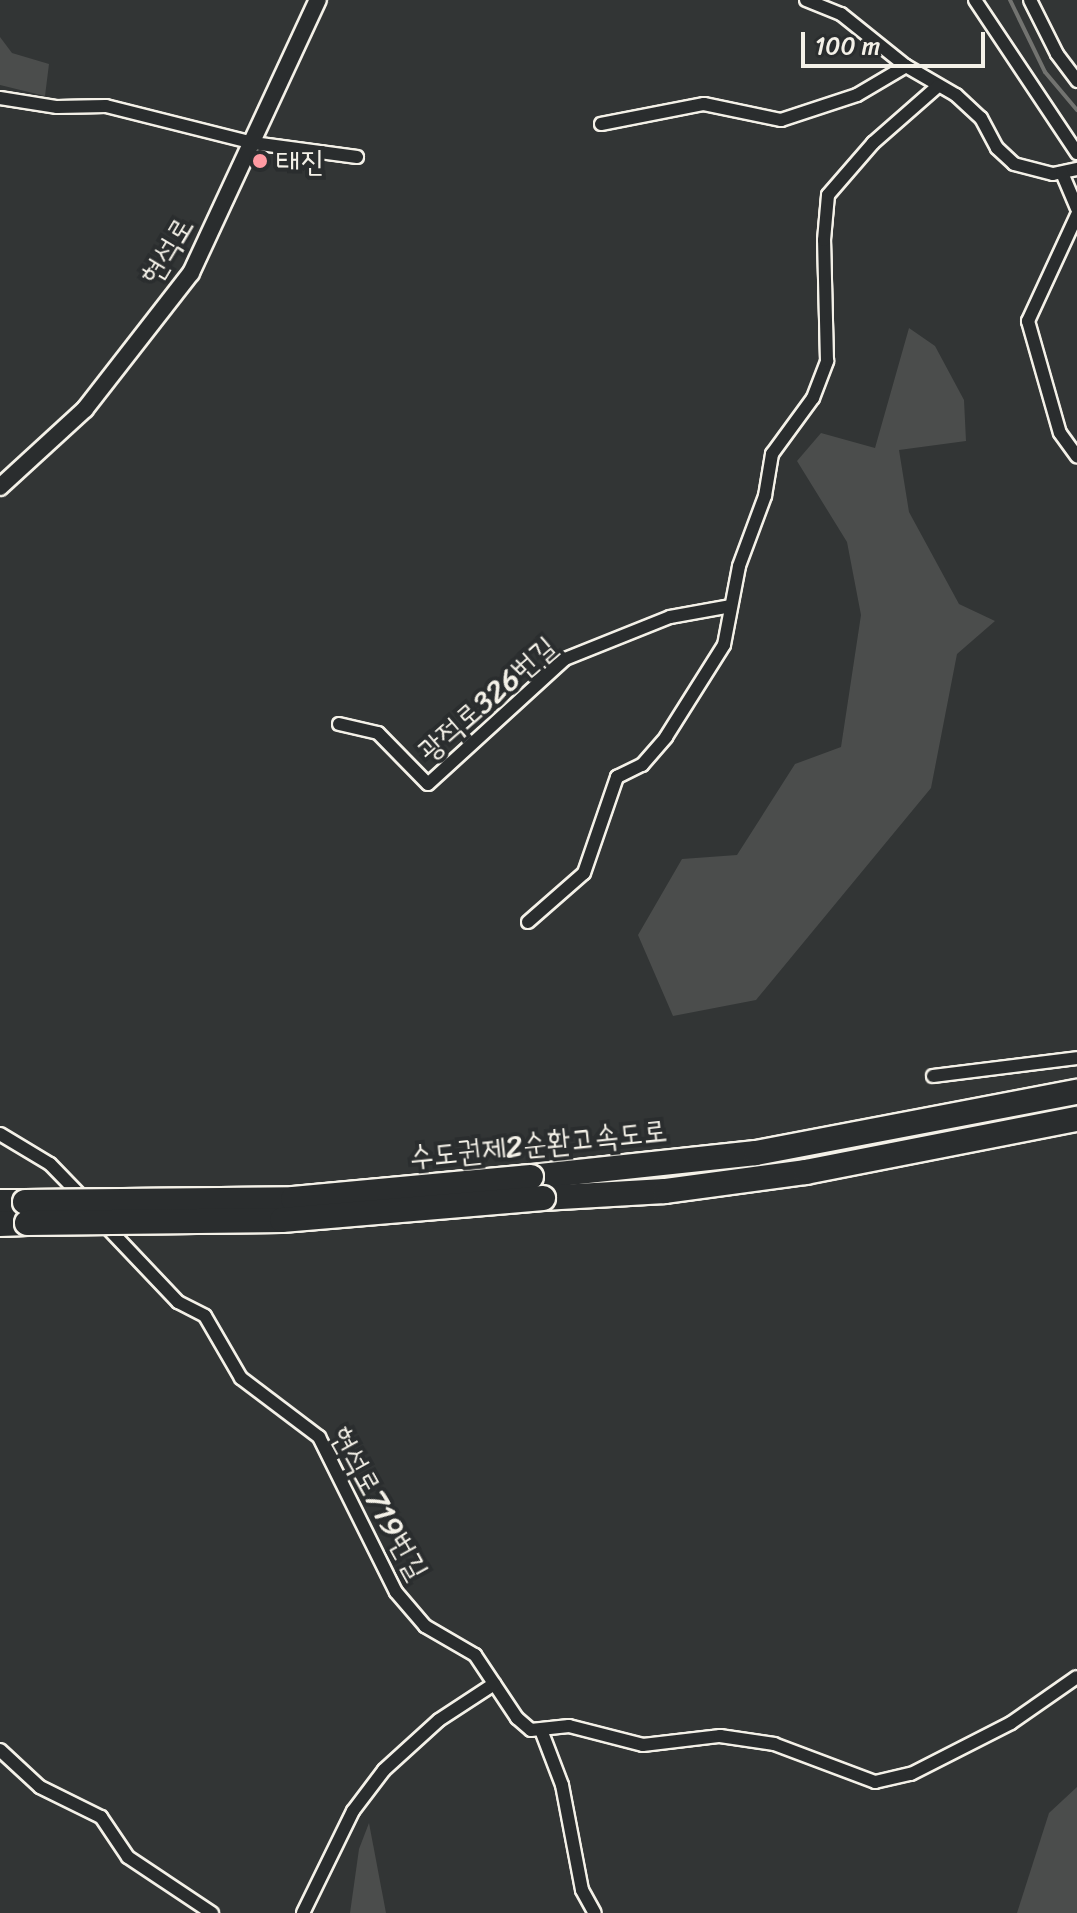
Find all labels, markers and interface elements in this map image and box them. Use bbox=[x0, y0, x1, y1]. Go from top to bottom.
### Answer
scale bar bbox=[805, 16, 989, 66]
text: 100 m bbox=[815, 25, 880, 67]
place label: 태진 bbox=[276, 143, 324, 179]
marker: 태진 bbox=[251, 152, 269, 170]
street label: 현석로 bbox=[133, 211, 201, 291]
street label: 광적로326번길 bbox=[410, 629, 564, 769]
street label: 수도권제2순환고속도로 bbox=[407, 1113, 669, 1175]
street label: 현석로719번길 bbox=[322, 1420, 436, 1586]

